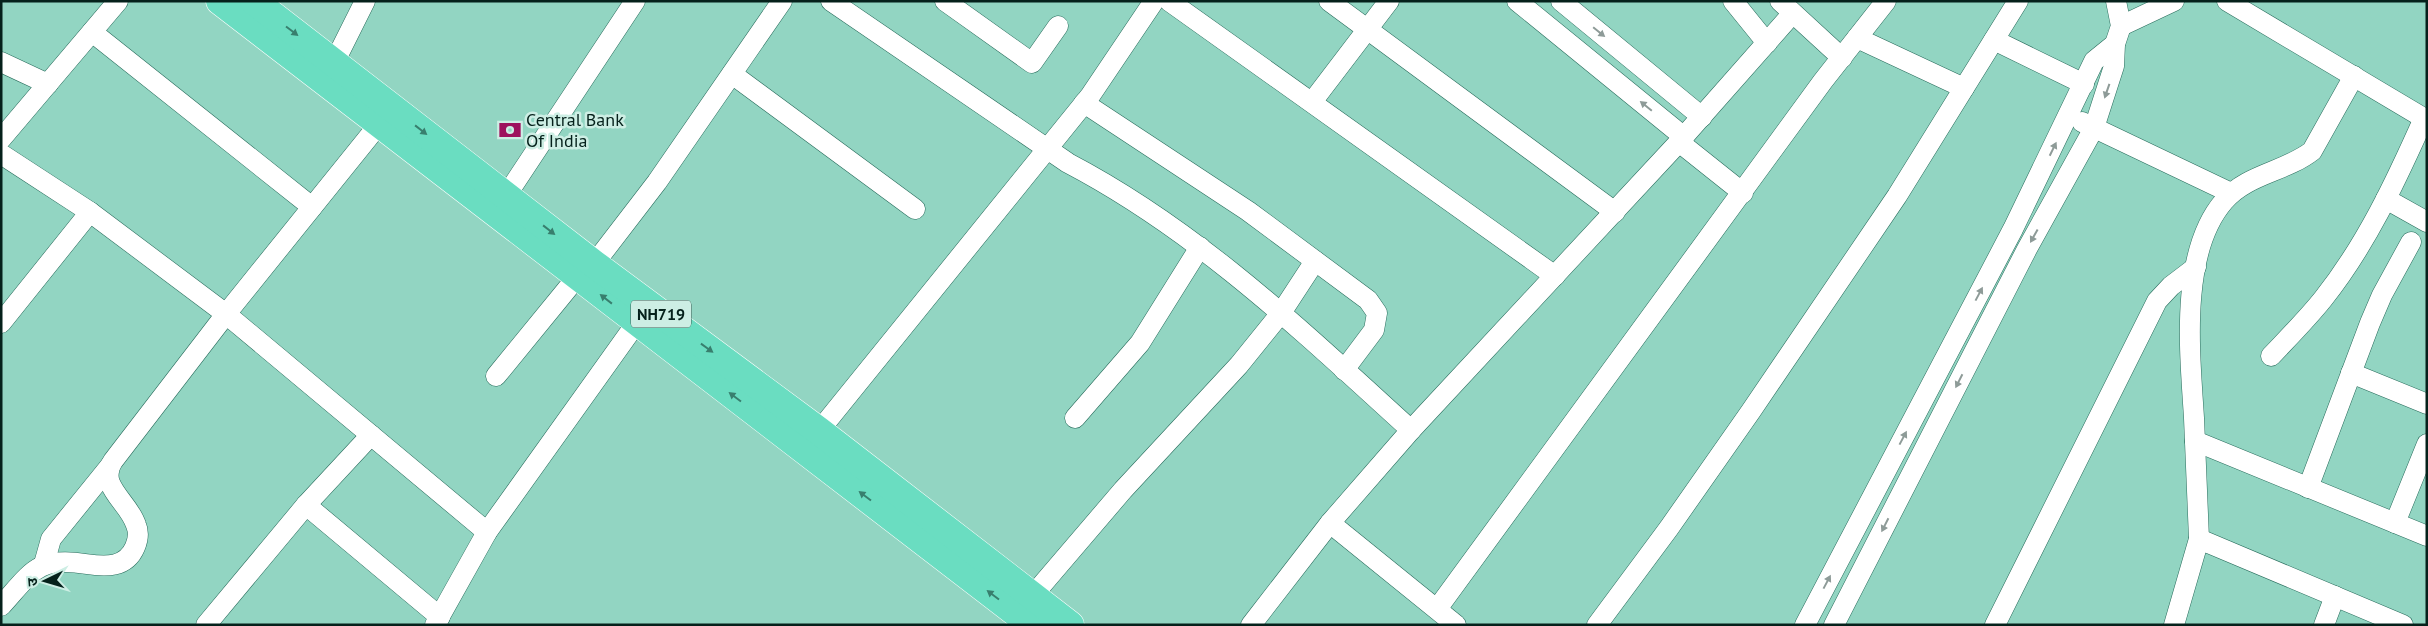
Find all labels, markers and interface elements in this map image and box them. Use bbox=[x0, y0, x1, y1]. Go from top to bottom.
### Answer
one-way arrow bbox=[285, 26, 299, 36]
one-way arrow bbox=[1592, 27, 1605, 38]
one-way arrow bbox=[2102, 84, 2110, 99]
one-way arrow bbox=[1640, 101, 1653, 112]
place label: Central Bank Of India bbox=[526, 108, 624, 152]
bank icon: Central Bank Of India bbox=[497, 117, 523, 143]
one-way arrow bbox=[414, 125, 428, 135]
one-way arrow bbox=[2049, 142, 2057, 156]
one-way arrow bbox=[542, 224, 555, 235]
one-way arrow bbox=[2030, 229, 2038, 244]
one-way arrow bbox=[1975, 287, 1983, 301]
one-way arrow bbox=[600, 293, 613, 304]
road number: NH719 bbox=[631, 300, 691, 328]
one-way arrow bbox=[700, 343, 713, 354]
one-way arrow bbox=[1955, 374, 1963, 388]
one-way arrow bbox=[729, 392, 742, 403]
one-way arrow bbox=[1899, 431, 1907, 445]
one-way arrow bbox=[858, 491, 871, 501]
one-way arrow bbox=[1881, 518, 1889, 533]
north arrow bbox=[20, 556, 70, 606]
one-way arrow bbox=[1823, 575, 1832, 588]
text: उ bbox=[23, 576, 41, 587]
one-way arrow bbox=[987, 590, 1000, 600]

